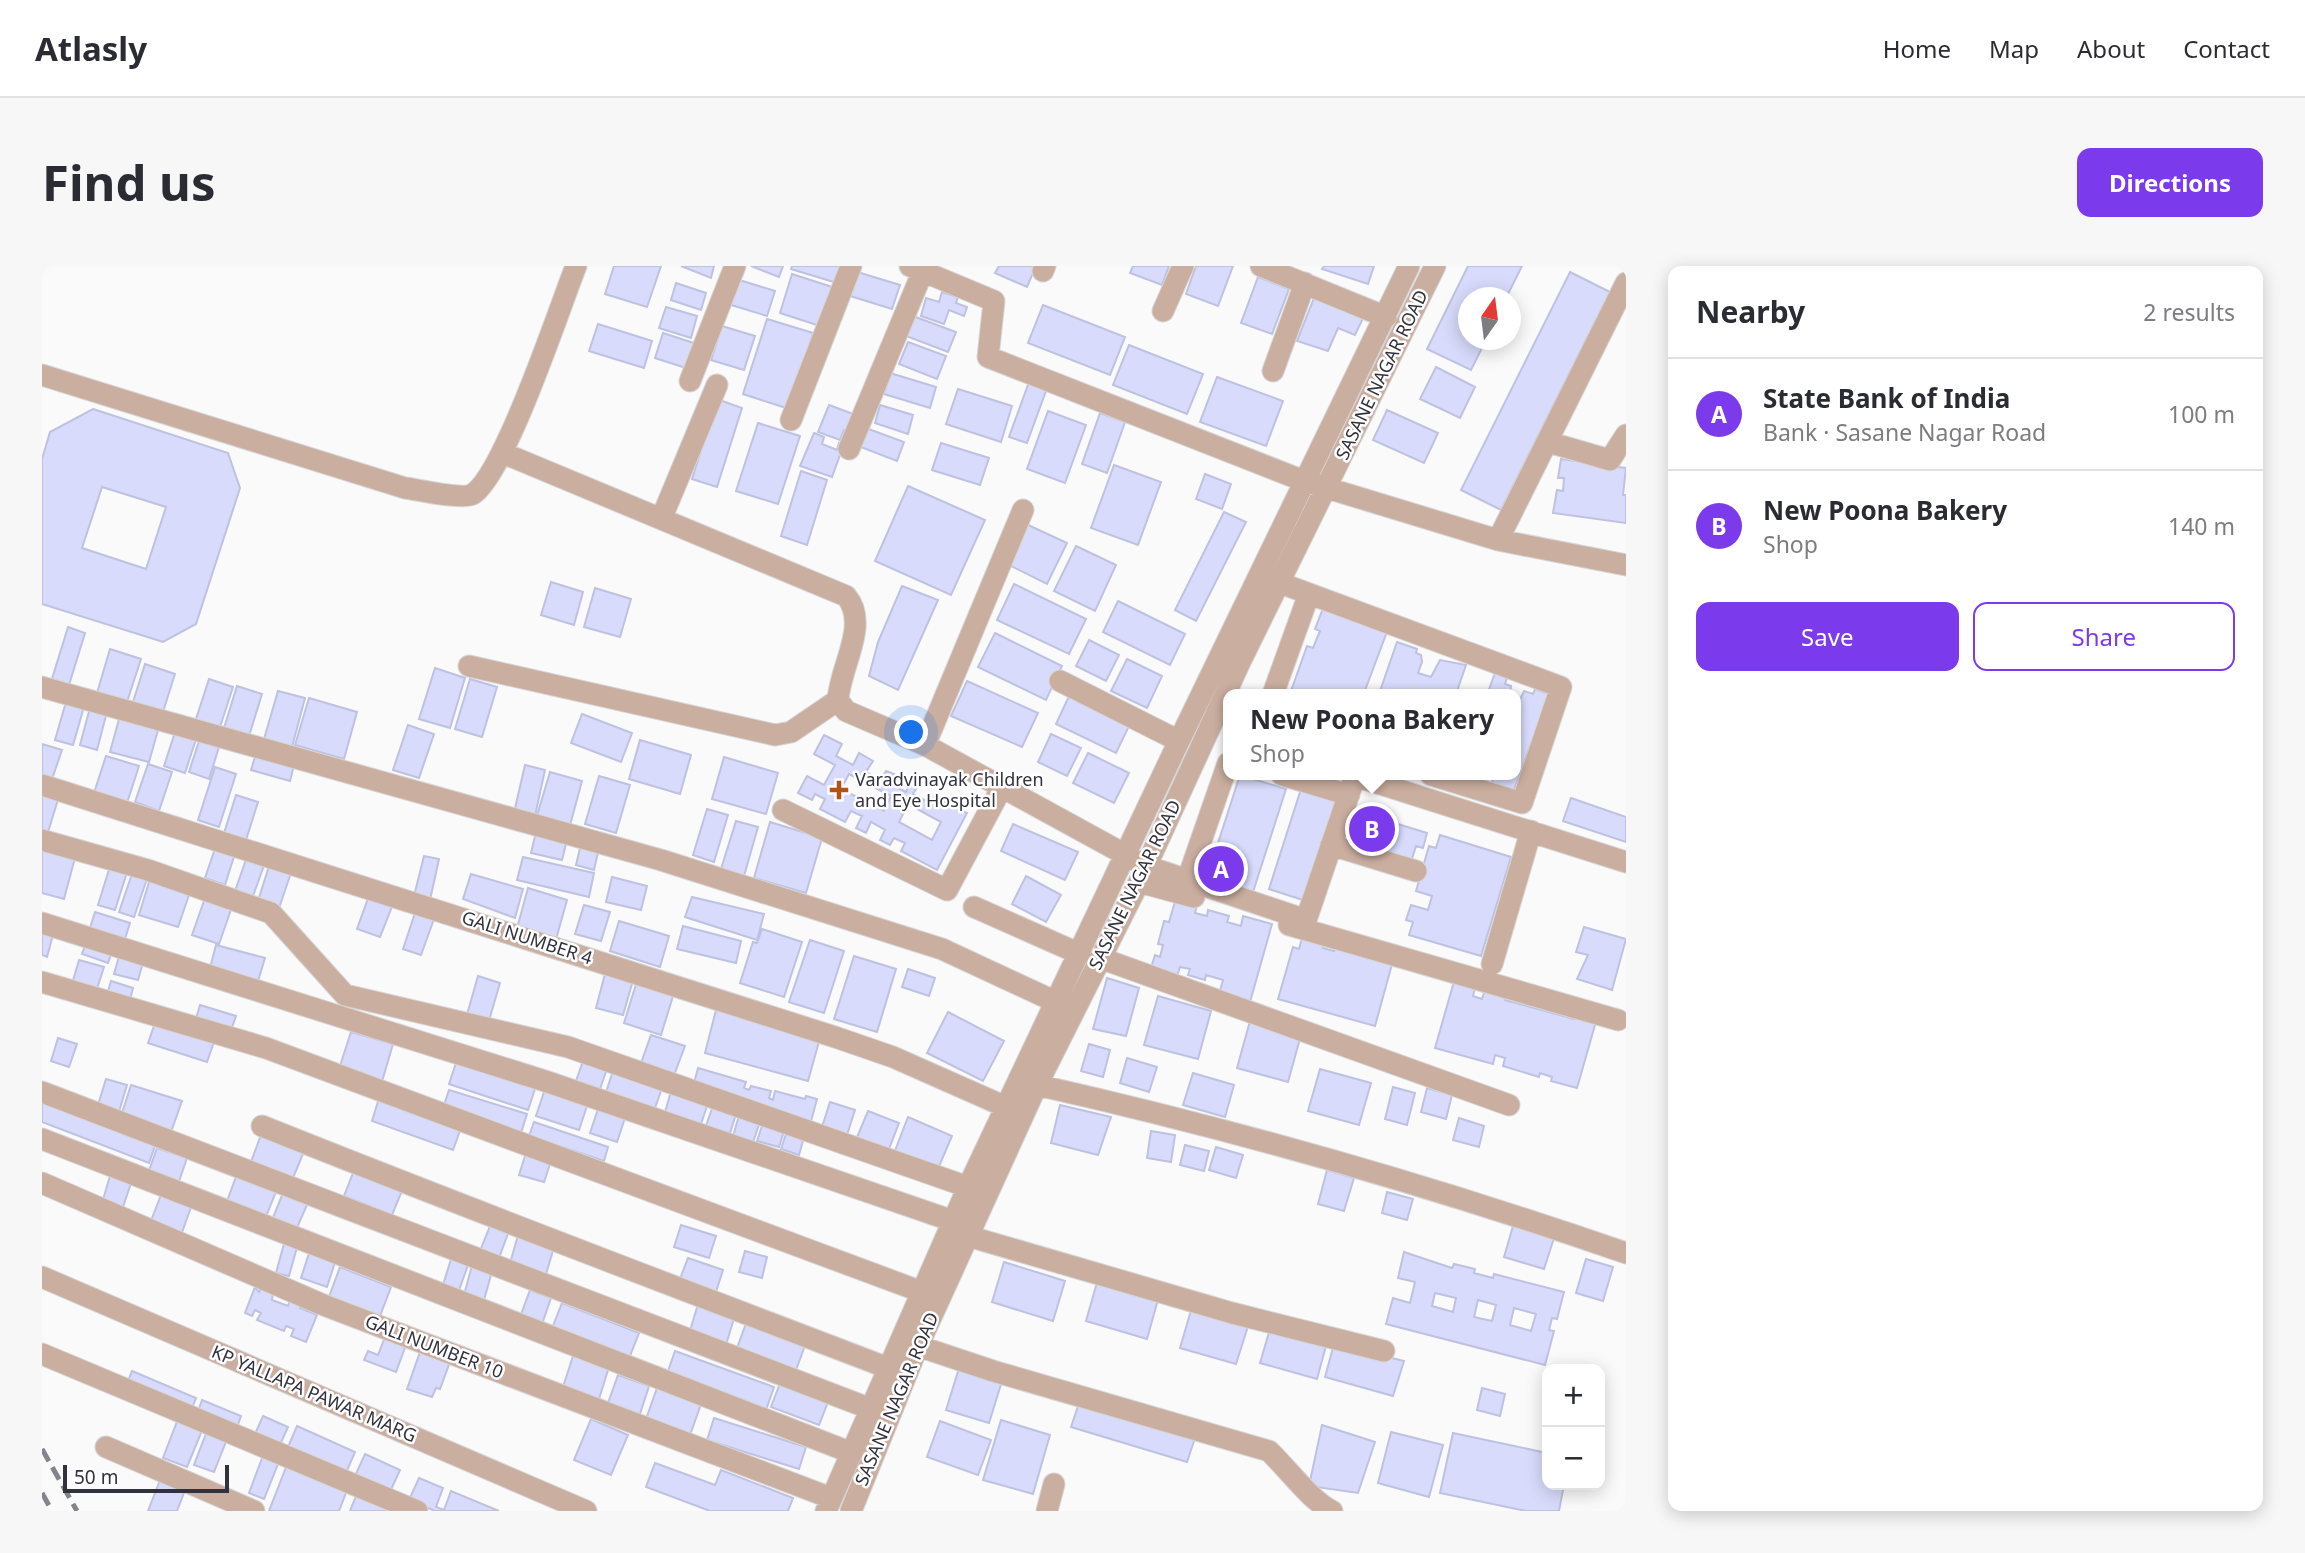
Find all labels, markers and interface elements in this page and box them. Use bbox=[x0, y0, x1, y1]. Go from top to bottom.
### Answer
text: Atlasly bbox=[35, 26, 147, 71]
text: Home bbox=[1883, 32, 1951, 65]
text: Map bbox=[1989, 32, 2039, 65]
text: About bbox=[2077, 32, 2145, 65]
text: Contact bbox=[2183, 32, 2270, 65]
button: Directions bbox=[2077, 148, 2263, 217]
text: Find us bbox=[42, 149, 216, 215]
street label: SASANE NAGAR ROAD bbox=[1330, 286, 1433, 463]
north arrow bbox=[1458, 287, 1521, 350]
text: Nearby bbox=[1696, 291, 1805, 332]
text: 2 results bbox=[2143, 296, 2235, 328]
text: State Bank of India bbox=[1763, 380, 2010, 416]
text: A bbox=[1711, 398, 1727, 430]
text: 100 m bbox=[2168, 398, 2235, 430]
text: Bank · Sasane Nagar Road bbox=[1763, 416, 2046, 448]
text: New Poona Bakery bbox=[1763, 492, 2007, 528]
text: B bbox=[1711, 510, 1727, 542]
text: 140 m bbox=[2168, 510, 2235, 542]
text: Shop bbox=[1763, 528, 1818, 560]
button: Save bbox=[1696, 602, 1959, 671]
button: Share bbox=[1973, 602, 2235, 671]
popup bbox=[1223, 689, 1521, 780]
text: New Poona Bakery bbox=[1250, 701, 1494, 737]
your location bbox=[894, 715, 928, 749]
text: Shop bbox=[1250, 737, 1305, 769]
place label: Varadvinayak Children and Eye Hospital bbox=[855, 767, 1044, 812]
marker: Varadvinayak Children and Eye Hospital bbox=[829, 780, 849, 800]
street label: SASANE NAGAR ROAD bbox=[1083, 796, 1186, 973]
pin: B bbox=[1349, 803, 1395, 855]
pin: A bbox=[1198, 843, 1244, 895]
street label: GALI NUMBER 4 bbox=[459, 905, 596, 969]
street label: SASANE NAGAR ROAD bbox=[849, 1308, 943, 1489]
street label: GALI NUMBER 10 bbox=[362, 1309, 507, 1383]
street label: KP YALLAPA PAWAR MARG bbox=[208, 1339, 420, 1447]
map controls bbox=[1542, 1364, 1605, 1490]
button: + bbox=[1542, 1364, 1605, 1427]
button: − bbox=[1542, 1427, 1605, 1490]
scale bar bbox=[63, 1462, 229, 1494]
text: 50 m bbox=[74, 1464, 118, 1490]

